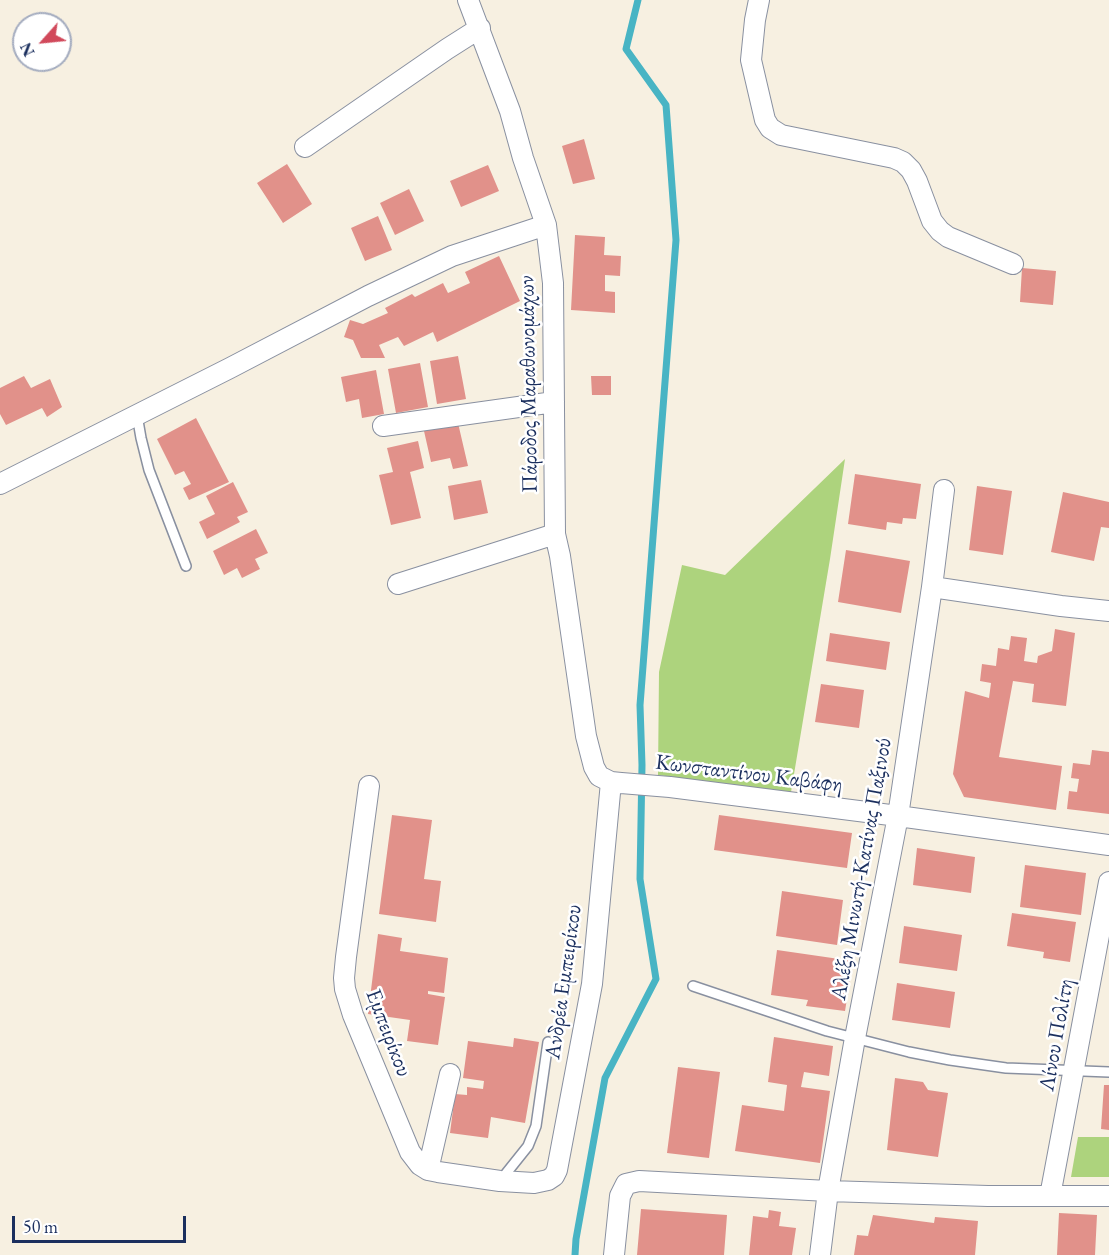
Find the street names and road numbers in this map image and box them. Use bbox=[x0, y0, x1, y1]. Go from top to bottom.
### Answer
street label: Πάροδος Μαραθωνομάχων bbox=[514, 275, 544, 493]
street label: Αλέξη Μινωτή-Κατίνας Παξινού bbox=[826, 736, 898, 1002]
street label: Κωνσταντίνου Καβάφη bbox=[654, 749, 844, 799]
street label: Ανδρέα Εμπειρίκου bbox=[540, 903, 588, 1061]
street label: Λίνου Πολίτη bbox=[1034, 977, 1080, 1093]
street label: Εμπειρίκου bbox=[359, 986, 417, 1080]

